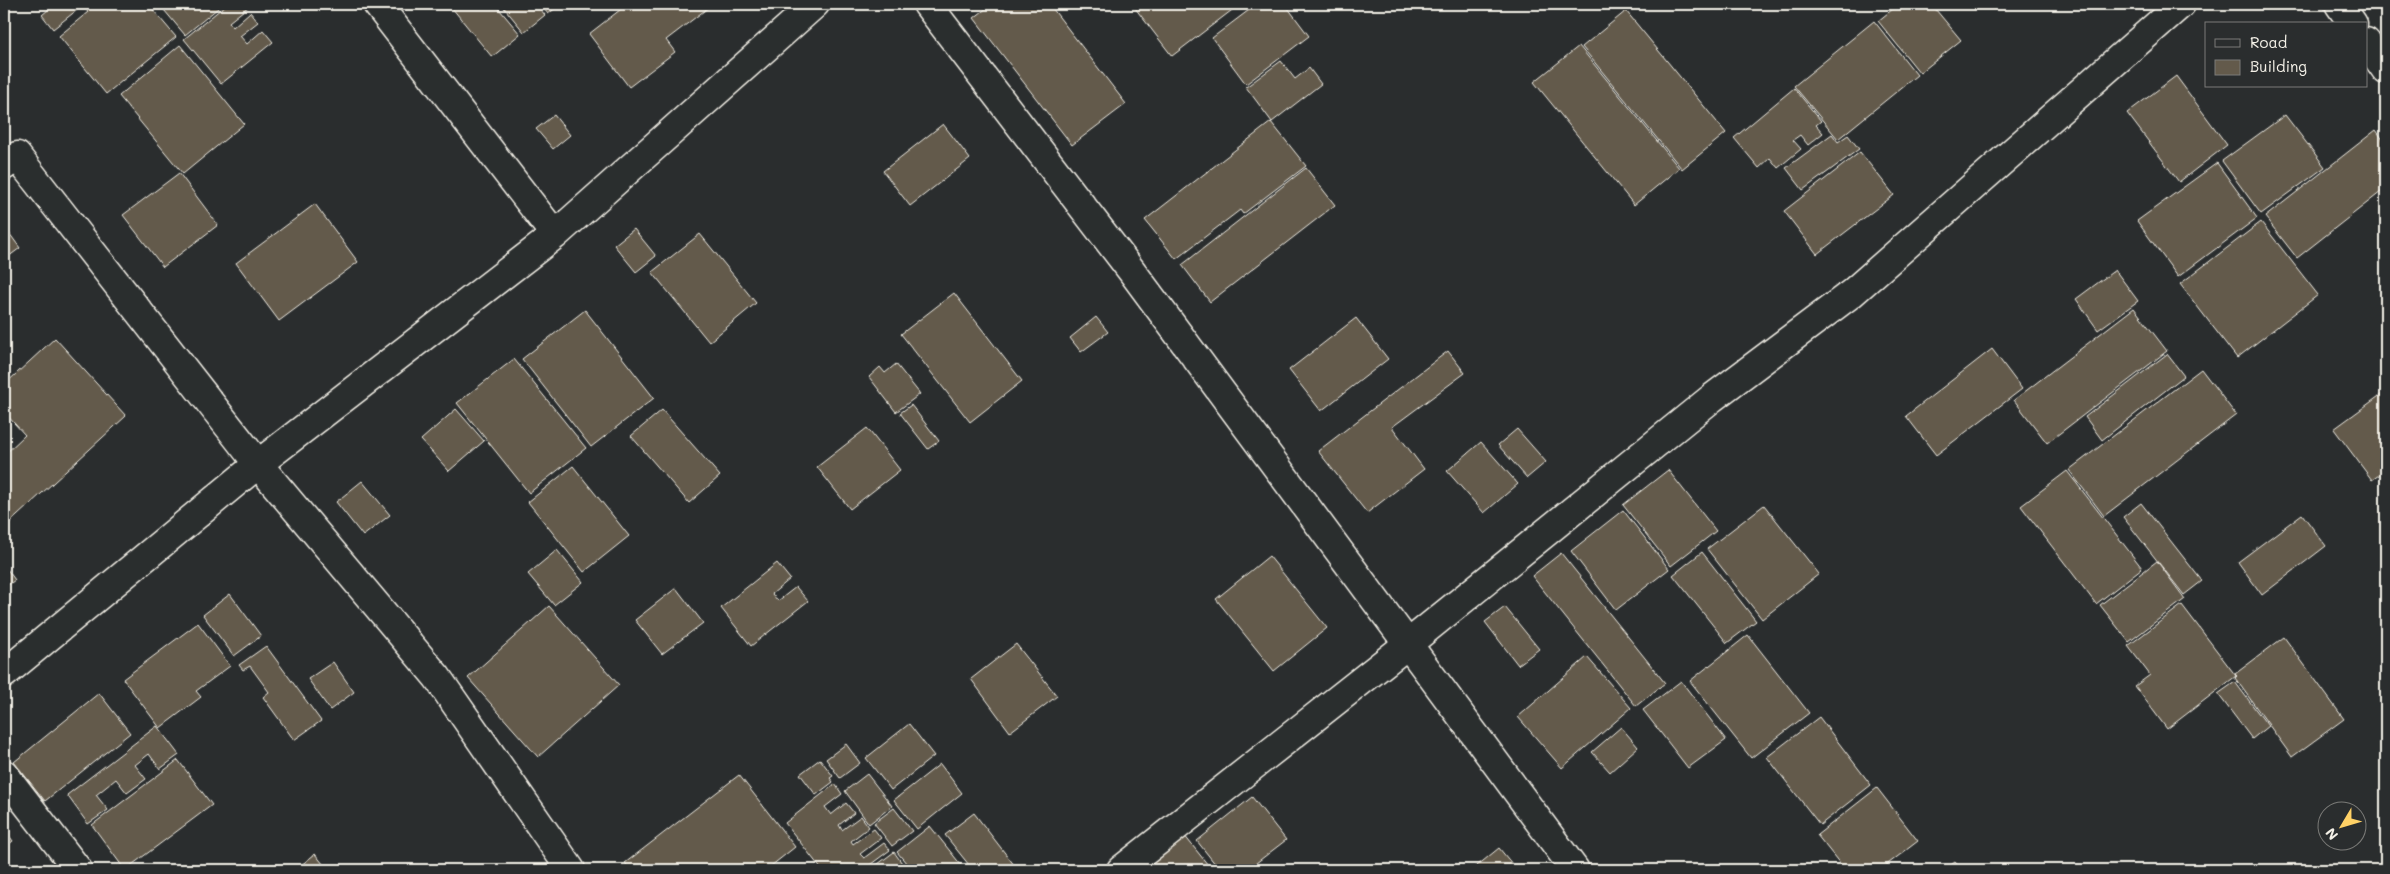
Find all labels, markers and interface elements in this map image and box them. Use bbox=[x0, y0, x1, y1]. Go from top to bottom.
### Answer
legend bbox=[2205, 22, 2368, 88]
text: Road bbox=[2250, 32, 2287, 52]
text: Building bbox=[2250, 56, 2307, 76]
north arrow bbox=[2318, 802, 2368, 852]
text: N bbox=[2321, 824, 2342, 844]

